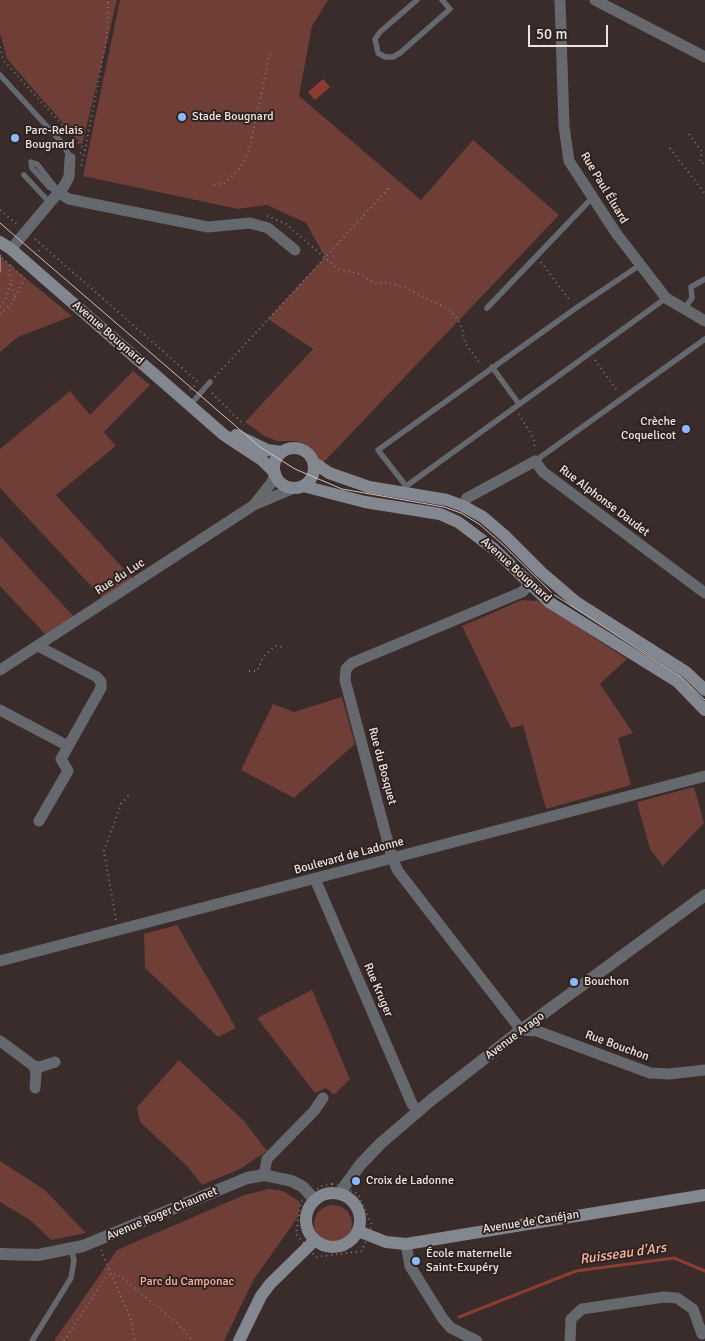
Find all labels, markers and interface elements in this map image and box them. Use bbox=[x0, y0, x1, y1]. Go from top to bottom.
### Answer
scale bar bbox=[530, 15, 610, 47]
text: 50 m bbox=[536, 25, 567, 43]
place label: Stade Bougnard bbox=[192, 110, 274, 124]
marker: Stade Bougnard bbox=[176, 111, 188, 123]
place label: Parc-Relais Bougnard bbox=[25, 124, 83, 152]
marker: Parc-Relais Bougnard bbox=[9, 132, 21, 144]
street label: Rue Paul Éluard bbox=[577, 150, 631, 226]
street label: Avenue Bougnard bbox=[69, 298, 147, 368]
place label: Crèche Coquelicot bbox=[621, 415, 676, 443]
marker: Crèche Coquelicot bbox=[680, 423, 692, 435]
street label: Rue Alphonse Daudet bbox=[556, 462, 652, 540]
street label: Avenue Bougnard bbox=[478, 535, 554, 605]
street label: Rue du Luc bbox=[93, 556, 147, 598]
street label: Rue du Bosquet bbox=[365, 726, 399, 806]
street label: Boulevard de Ladonne bbox=[293, 834, 405, 878]
street label: Rue Kruger bbox=[360, 961, 396, 1019]
place label: Bouchon bbox=[584, 975, 629, 989]
marker: Bouchon bbox=[568, 976, 580, 988]
street label: Avenue Arago bbox=[483, 1009, 547, 1063]
street label: Rue Bouchon bbox=[583, 1028, 651, 1064]
place label: Croix de Ladonne bbox=[366, 1174, 454, 1188]
marker: Croix de Ladonne bbox=[350, 1175, 362, 1187]
street label: Avenue Roger Chaumet bbox=[104, 1184, 220, 1244]
street label: Avenue de Canéjan bbox=[482, 1207, 580, 1237]
water label: Ruisseau d'Ars bbox=[579, 1240, 667, 1268]
place label: École maternelle Saint-Exupéry bbox=[426, 1247, 512, 1275]
marker: École maternelle Saint-Exupéry bbox=[410, 1255, 422, 1267]
park label: Parc du Camponac bbox=[140, 1275, 234, 1289]

